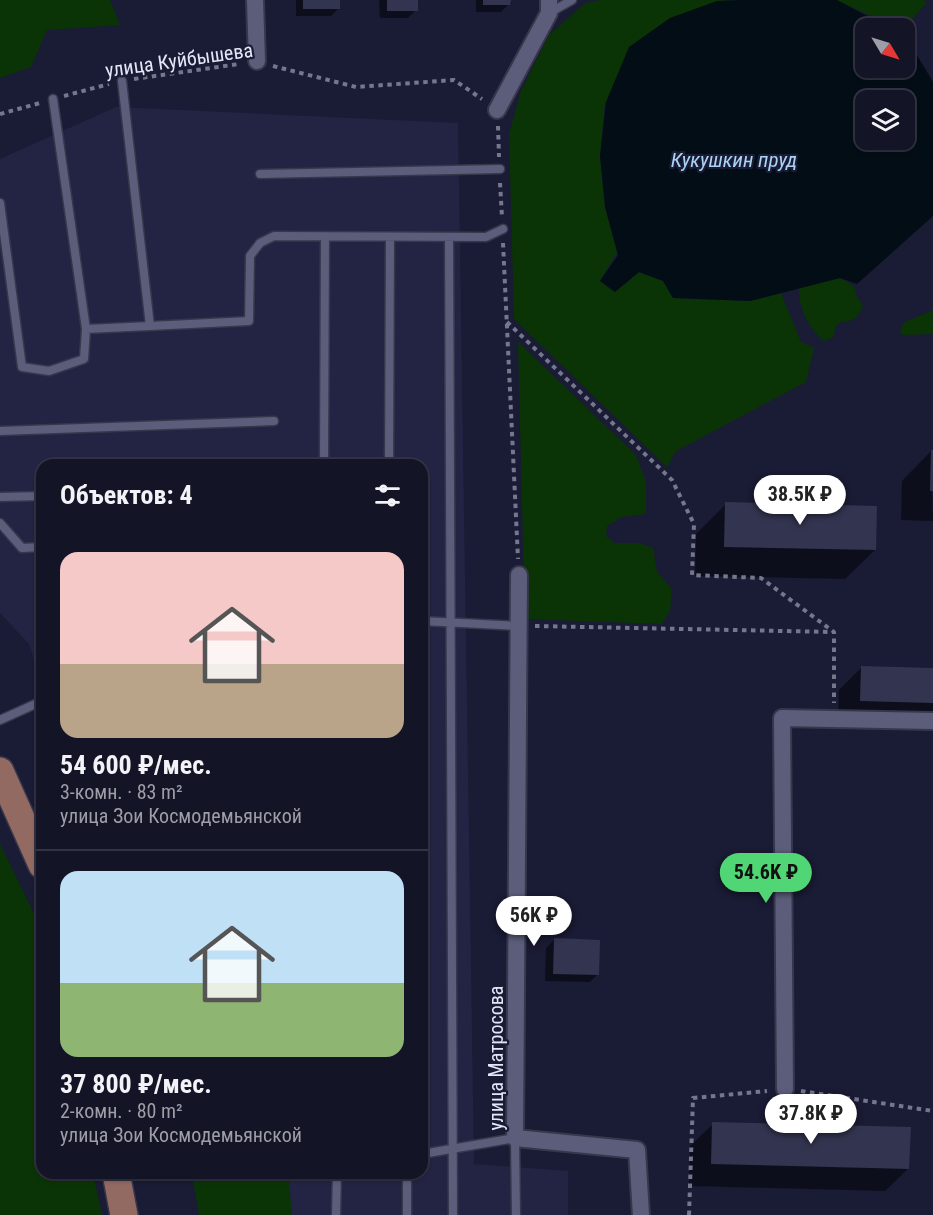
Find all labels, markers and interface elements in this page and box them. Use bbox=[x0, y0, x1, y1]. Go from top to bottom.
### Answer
north arrow bbox=[855, 18, 915, 78]
map controls bbox=[855, 18, 915, 150]
street label: улица Куйбышева bbox=[104, 38, 254, 82]
button: layers bbox=[855, 90, 915, 150]
water label: Кукушкин пруд bbox=[671, 148, 797, 172]
pin: 38.5K ₽ bbox=[745, 475, 855, 526]
icon: filters bbox=[371, 479, 404, 512]
text: Объектов: 4 bbox=[60, 480, 193, 510]
text: 38.5K ₽ bbox=[768, 482, 832, 506]
icon: home bbox=[178, 591, 286, 699]
text: 54 600 ₽/мес. bbox=[60, 750, 212, 780]
text: 3-комн. · 83 m² bbox=[60, 780, 183, 804]
text: улица Зои Космодемьянской bbox=[60, 804, 302, 828]
pin: 54.6K ₽ bbox=[711, 853, 821, 904]
text: 54.6K ₽ bbox=[734, 860, 798, 884]
pin: 56K ₽ bbox=[492, 896, 576, 947]
text: 56K ₽ bbox=[510, 903, 558, 927]
icon: home bbox=[178, 910, 286, 1018]
street label: улица Матросова bbox=[484, 986, 508, 1130]
text: 37 800 ₽/мес. bbox=[60, 1069, 212, 1099]
pin: 37.8K ₽ bbox=[756, 1094, 866, 1145]
text: 2-комн. · 80 m² bbox=[60, 1099, 183, 1123]
text: 37.8K ₽ bbox=[779, 1101, 843, 1125]
text: улица Зои Космодемьянской bbox=[60, 1123, 302, 1147]

